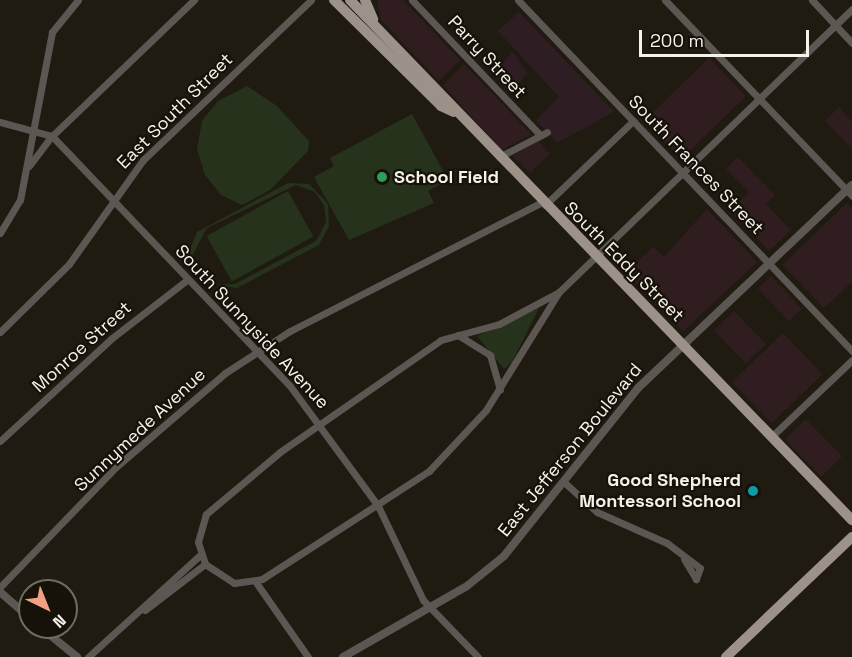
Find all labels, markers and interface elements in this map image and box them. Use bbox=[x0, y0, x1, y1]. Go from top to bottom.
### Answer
street label: Parry Street bbox=[443, 11, 531, 103]
scale bar bbox=[642, 18, 812, 56]
text: 200 m bbox=[650, 29, 704, 52]
street label: East South Street bbox=[113, 49, 237, 173]
street label: South Frances Street bbox=[624, 91, 768, 239]
place label: School Field bbox=[394, 166, 499, 188]
marker: School Field bbox=[375, 170, 389, 184]
street label: South Eddy Street bbox=[559, 197, 689, 327]
street label: South Sunnyside Avenue bbox=[170, 240, 334, 414]
street label: Monroe Street bbox=[28, 297, 136, 397]
street label: East Jefferson Boulevard bbox=[493, 359, 647, 541]
street label: Sunnymede Avenue bbox=[70, 364, 210, 496]
place label: Good Shepherd Montessori School bbox=[579, 470, 741, 512]
marker: Good Shepherd Montessori School bbox=[746, 484, 760, 498]
north arrow bbox=[18, 579, 78, 639]
text: N bbox=[48, 610, 70, 632]

